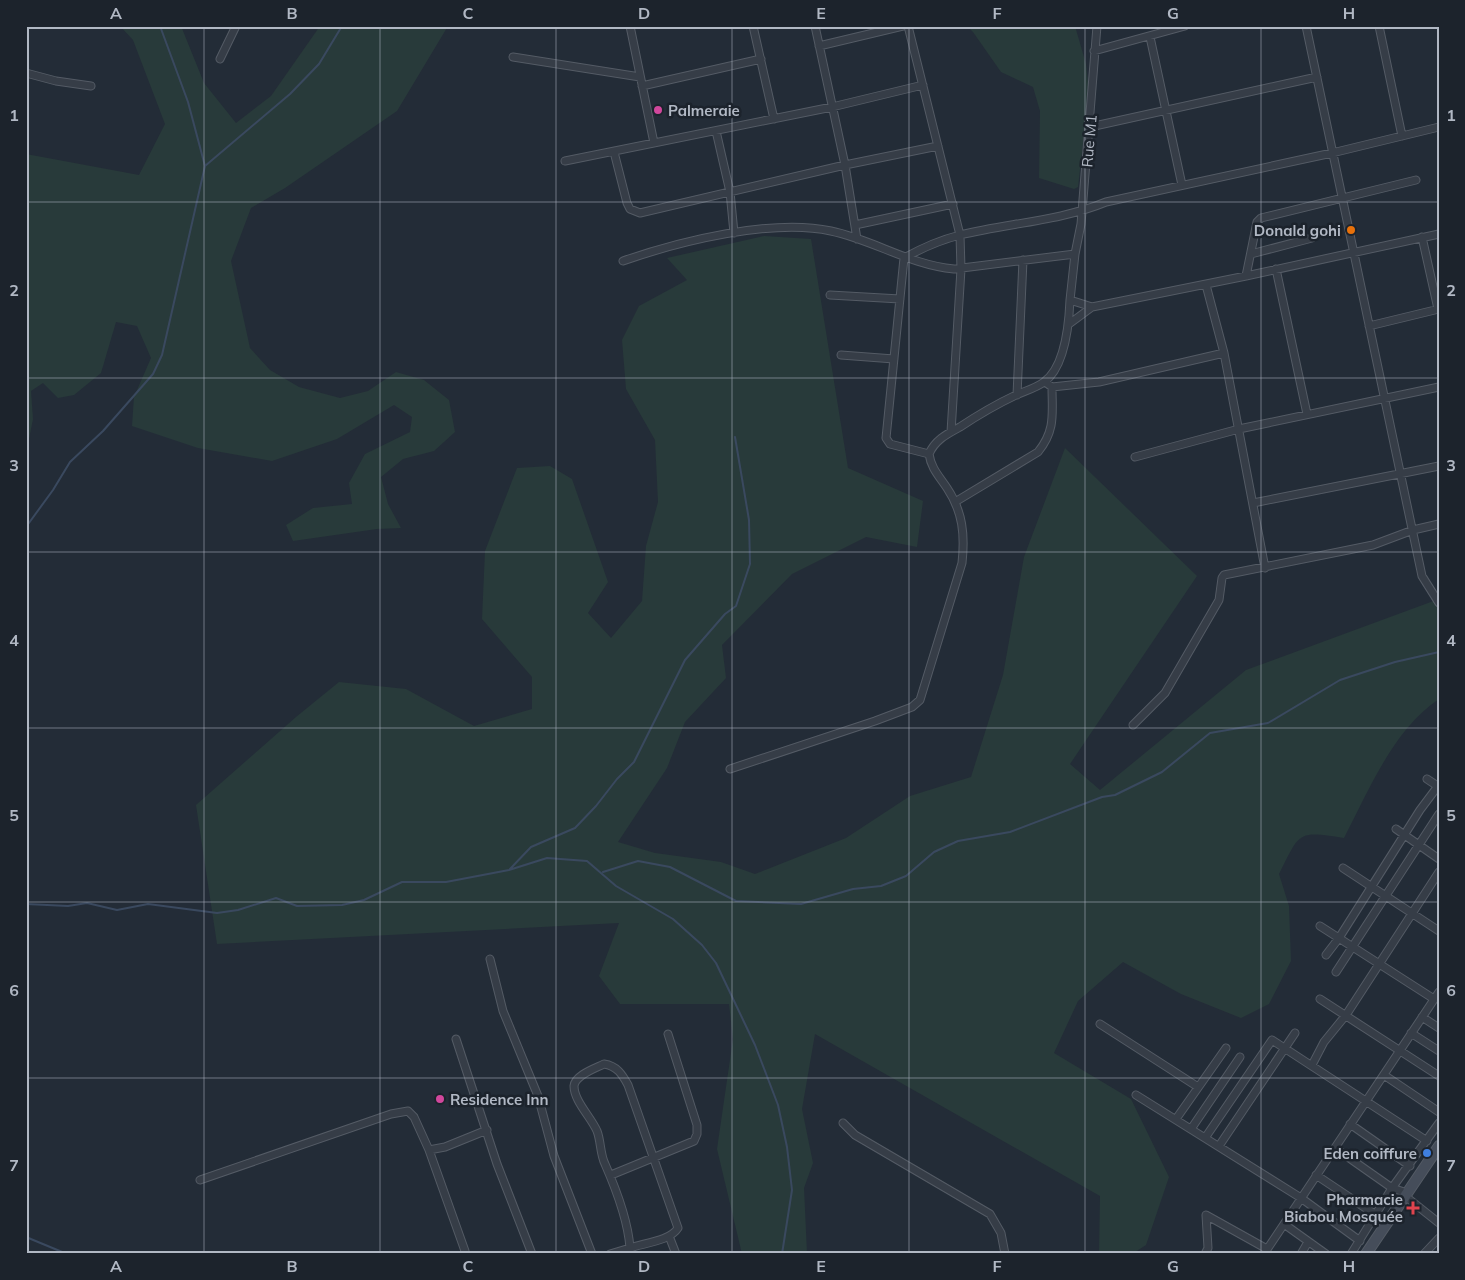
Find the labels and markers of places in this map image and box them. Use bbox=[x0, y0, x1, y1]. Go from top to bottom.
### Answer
place label: Palmeraie bbox=[668, 101, 740, 120]
marker: Palmeraie bbox=[652, 104, 664, 116]
place label: Donald gohi bbox=[1254, 221, 1341, 240]
marker: Donald gohi bbox=[1345, 224, 1357, 236]
place label: Residence Inn bbox=[450, 1090, 549, 1109]
marker: Residence Inn bbox=[434, 1093, 446, 1105]
place label: Eden coiffure bbox=[1324, 1144, 1417, 1163]
marker: Eden coiffure bbox=[1421, 1147, 1433, 1159]
place label: Pharmacie Biabou Mosquée bbox=[1284, 1190, 1403, 1226]
marker: Pharmacie Biabou Mosquée bbox=[1407, 1202, 1419, 1214]

